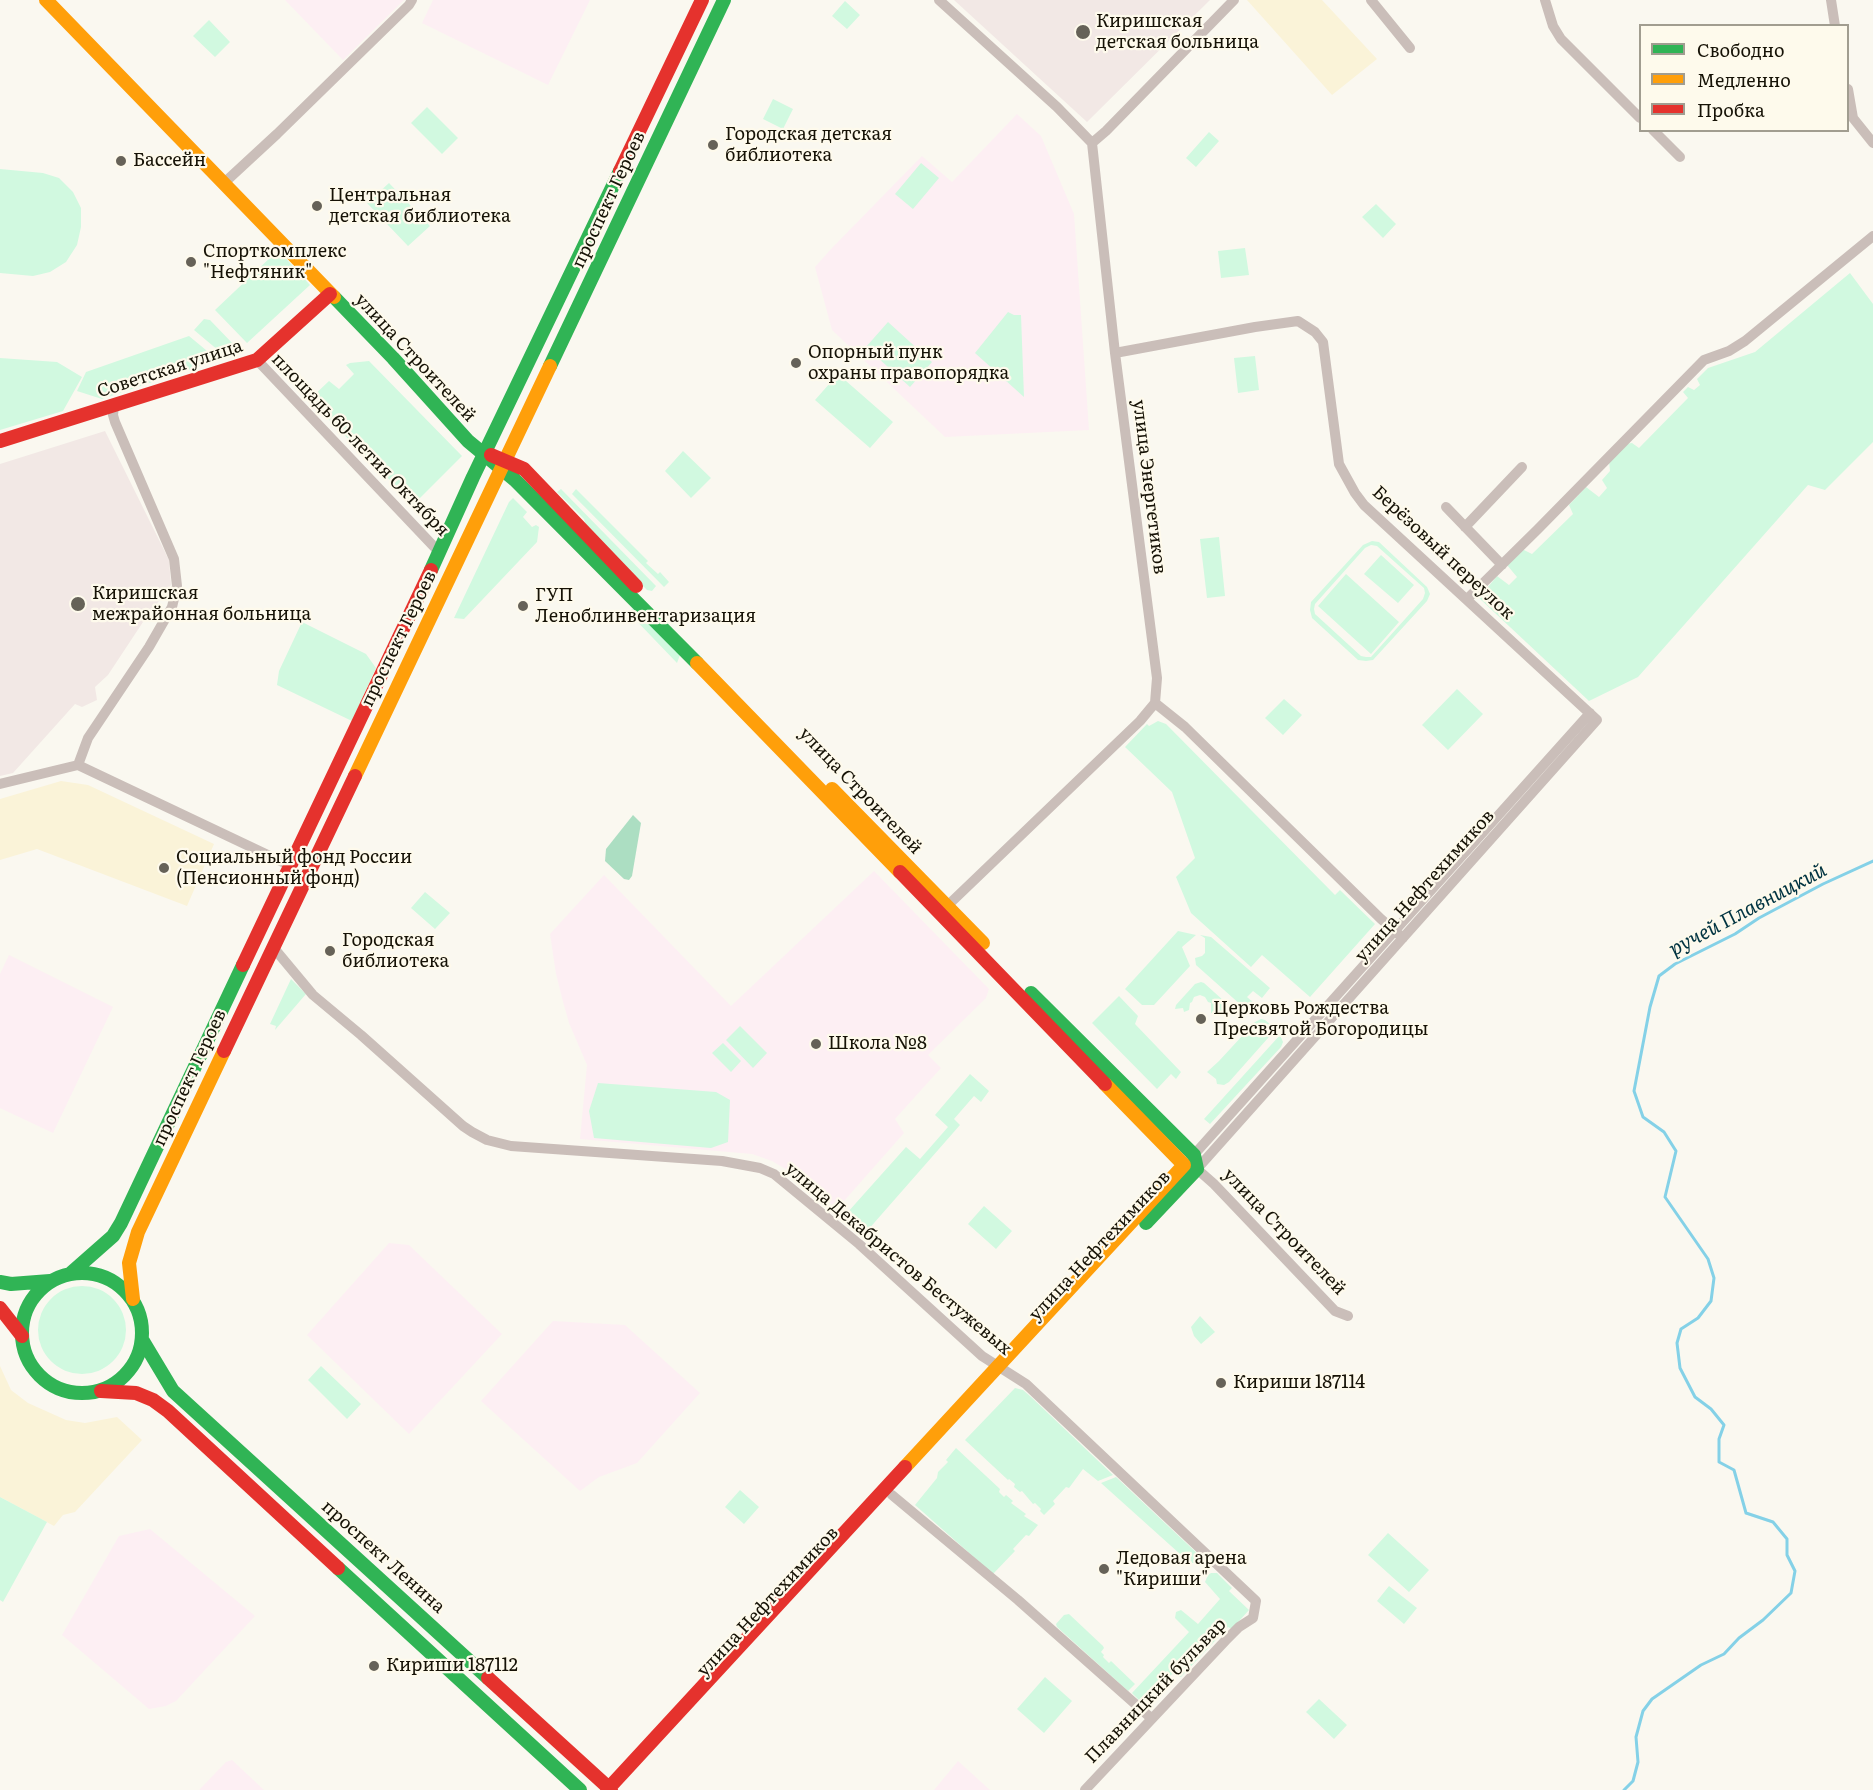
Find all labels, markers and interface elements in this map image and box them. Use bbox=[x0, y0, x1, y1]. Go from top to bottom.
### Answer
place label: Киришская детская больница bbox=[1096, 11, 1259, 54]
marker: Киришская детская больница bbox=[1074, 23, 1092, 41]
legend bbox=[1639, 24, 1849, 132]
text: Свободно bbox=[1697, 36, 1785, 63]
text: Медленно bbox=[1697, 66, 1791, 93]
text: Пробка bbox=[1697, 96, 1765, 123]
place label: Городская детская библиотека bbox=[725, 124, 892, 166]
street label: проспект Героев bbox=[568, 128, 650, 272]
marker: Городская детская библиотека bbox=[706, 138, 720, 152]
place label: Бассейн bbox=[133, 150, 206, 172]
marker: Бассейн bbox=[114, 154, 128, 168]
place label: Центральная детская библиотека bbox=[329, 185, 511, 228]
marker: Центральная детская библиотека bbox=[310, 199, 324, 213]
place label: Спорткомплекс "Нефтяник" bbox=[203, 241, 347, 284]
marker: Спорткомплекс "Нефтяник" bbox=[184, 255, 198, 269]
street label: улица Строителей bbox=[350, 289, 480, 427]
street label: Советская улица bbox=[94, 335, 246, 403]
place label: Опорный пунк охраны правопорядка bbox=[808, 342, 1009, 385]
street label: площадь 60-летия Октября bbox=[267, 349, 453, 541]
marker: Опорный пунк охраны правопорядка bbox=[789, 356, 803, 370]
street label: улица Энергетиков bbox=[1128, 399, 1170, 575]
street label: Берёзовый переулок bbox=[1368, 482, 1518, 624]
street label: проспект Героев bbox=[357, 567, 441, 711]
place label: Киришская межрайонная больница bbox=[92, 583, 311, 626]
place label: ГУП Леноблинвентаризация bbox=[535, 585, 756, 628]
marker: Киришская межрайонная больница bbox=[69, 595, 87, 613]
marker: ГУП Леноблинвентаризация bbox=[516, 599, 530, 613]
street label: улица Строителей bbox=[794, 723, 926, 859]
street label: улица Нефтехимиков bbox=[1351, 805, 1499, 967]
place label: Социальный фонд России (Пенсионный фонд) bbox=[176, 847, 412, 890]
water label: ручей Плавницкий bbox=[1665, 858, 1831, 962]
marker: Социальный фонд России (Пенсионный фонд) bbox=[157, 861, 171, 875]
place label: Городская библиотека bbox=[342, 930, 449, 972]
marker: Городская библиотека bbox=[323, 944, 337, 958]
place label: Церковь Рождества Пресвятой Богородицы bbox=[1213, 998, 1428, 1040]
street label: проспект Героев bbox=[149, 1006, 231, 1150]
marker: Церковь Рождества Пресвятой Богородицы bbox=[1194, 1012, 1208, 1026]
place label: Школа №8 bbox=[828, 1033, 927, 1055]
marker: Школа №8 bbox=[809, 1037, 823, 1051]
street label: улица Декабристов Бестужевых bbox=[780, 1158, 1016, 1360]
street label: улица Строителей bbox=[1218, 1164, 1350, 1300]
street label: улица Нефтехимиков bbox=[1025, 1166, 1175, 1326]
place label: Кириши 187114 bbox=[1233, 1372, 1365, 1394]
marker: Кириши 187114 bbox=[1214, 1376, 1228, 1390]
street label: проспект Ленина bbox=[317, 1496, 449, 1618]
street label: улица Нефтехимиков bbox=[693, 1522, 843, 1682]
place label: Ледовая арена "Кириши" bbox=[1116, 1548, 1247, 1590]
marker: Ледовая арена "Кириши" bbox=[1097, 1562, 1111, 1576]
street label: Плавницкий бульвар bbox=[1081, 1614, 1231, 1768]
place label: Кириши 187112 bbox=[386, 1655, 518, 1677]
marker: Кириши 187112 bbox=[367, 1659, 381, 1673]

